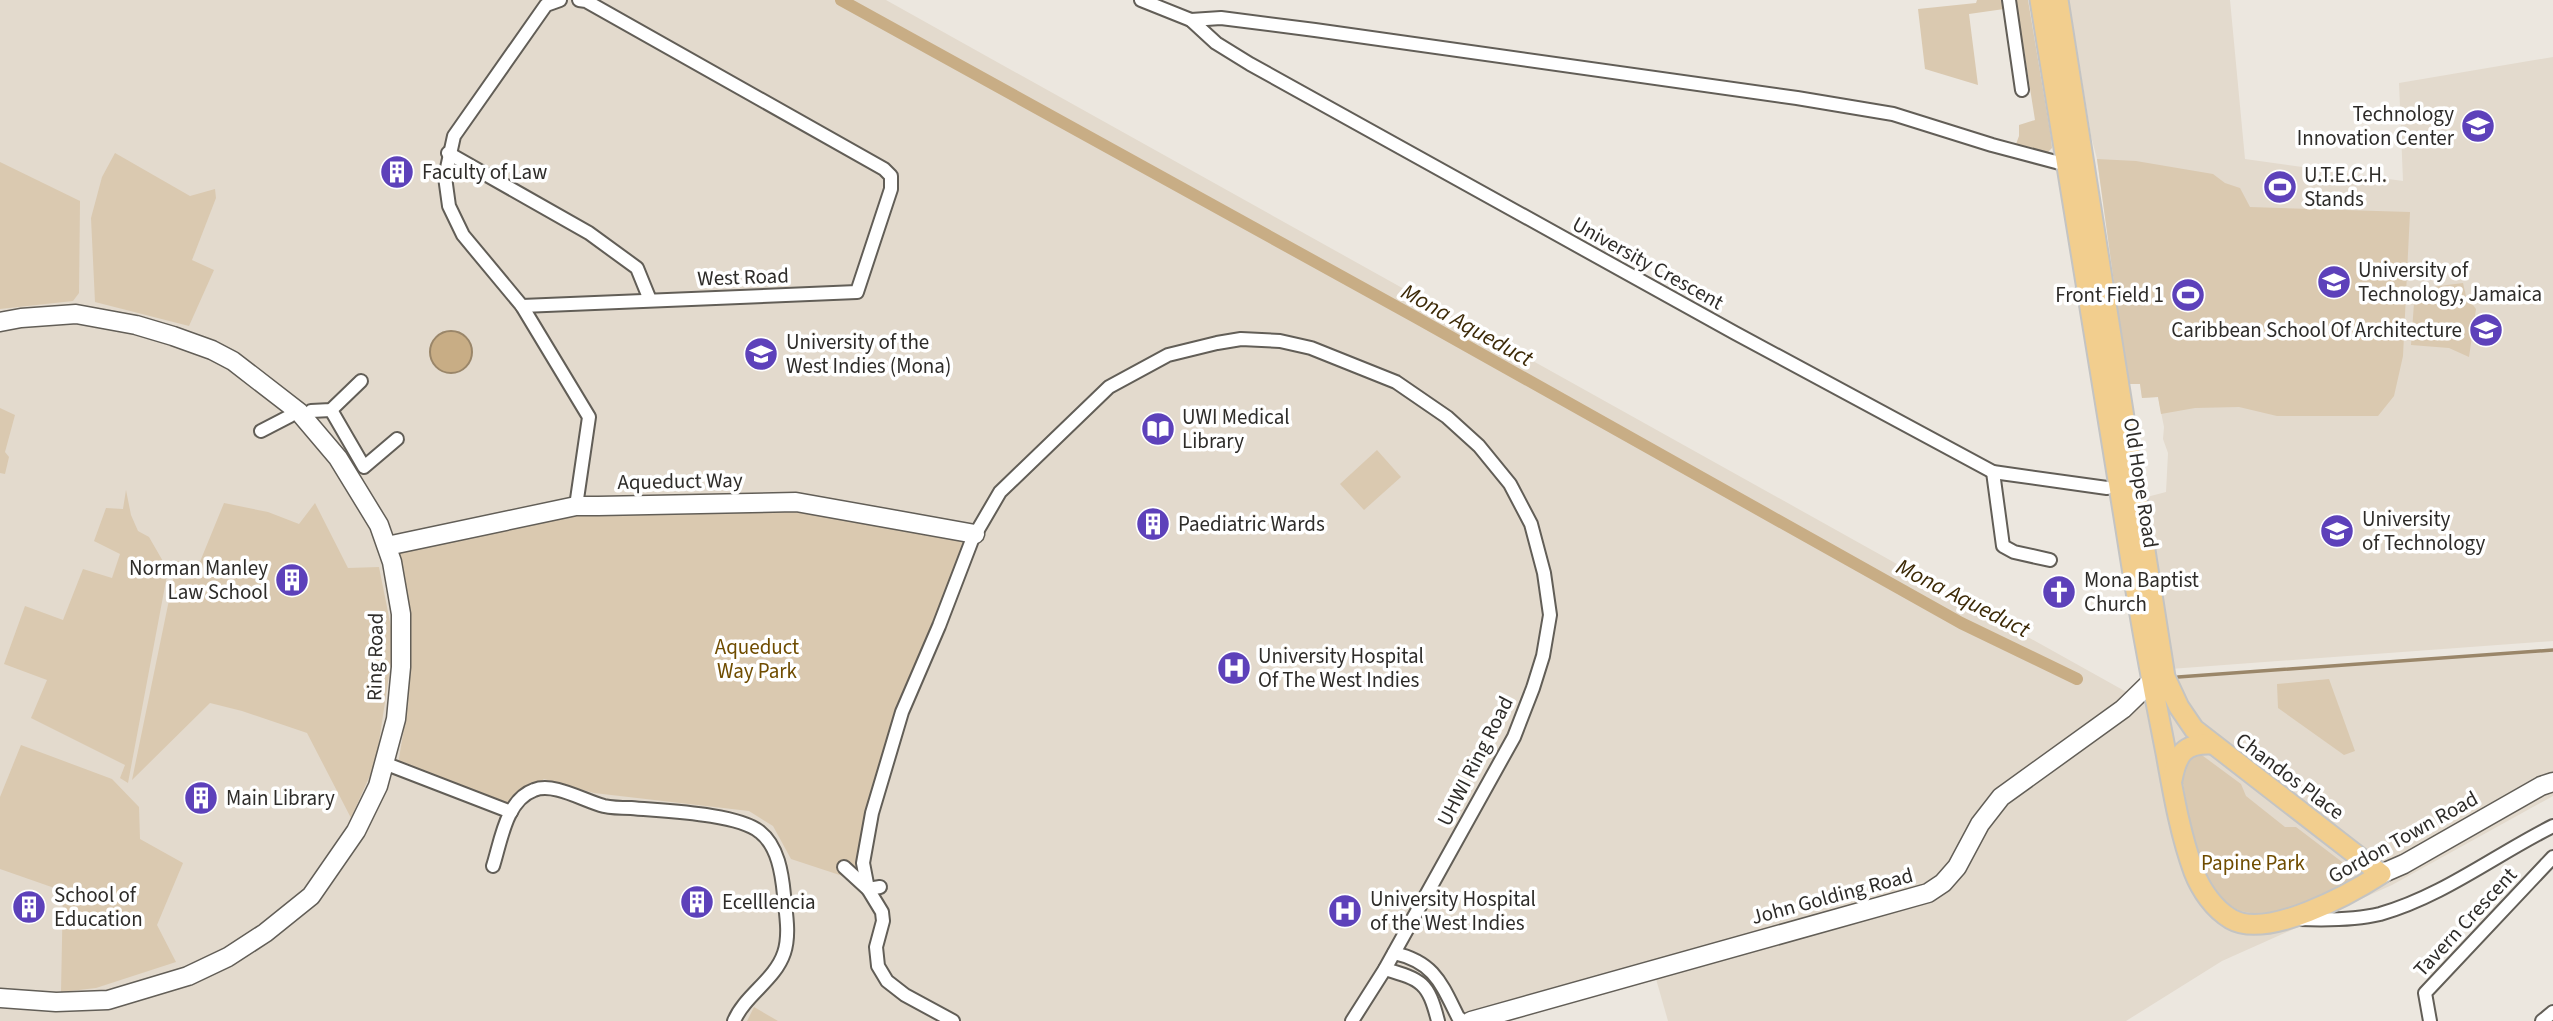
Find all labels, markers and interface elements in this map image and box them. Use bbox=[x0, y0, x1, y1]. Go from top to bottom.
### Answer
place label: Technology Innovation Center bbox=[2297, 99, 2455, 153]
school or university icon: Technology Innovation Center bbox=[2459, 107, 2497, 145]
building icon: Faculty of Law bbox=[378, 153, 416, 191]
place label: Faculty of Law bbox=[422, 157, 547, 187]
place label: U.T.E.C.H. Stands bbox=[2304, 160, 2387, 214]
sports icon: U.T.E.C.H. Stands bbox=[2261, 168, 2299, 206]
street label: University Crescent bbox=[1567, 209, 1729, 317]
place label: University of Technology, Jamaica bbox=[2358, 255, 2542, 309]
street label: West Road bbox=[697, 260, 789, 294]
school or university icon: University of Technology, Jamaica bbox=[2315, 263, 2353, 301]
water label: Mona Aqueduct bbox=[1395, 275, 1539, 375]
sports icon: Front Field 1 bbox=[2169, 276, 2207, 314]
place label: Front Field 1 bbox=[2055, 280, 2164, 310]
school or university icon: Caribbean School Of Architecture bbox=[2467, 311, 2505, 349]
place label: Caribbean School Of Architecture bbox=[2171, 315, 2462, 345]
place label: University of the West Indies (Mona) bbox=[786, 327, 951, 381]
school or university icon: University of the West Indies (Mona) bbox=[742, 335, 780, 373]
place label: UWI Medical Library bbox=[1182, 402, 1290, 456]
library icon: UWI Medical Library bbox=[1139, 410, 1177, 448]
street label: Old Hope Road bbox=[2116, 416, 2166, 550]
street label: Aqueduct Way bbox=[617, 465, 743, 497]
place label: University of Technology bbox=[2362, 504, 2485, 558]
building icon: Paediatric Wards bbox=[1134, 505, 1172, 543]
place label: Paediatric Wards bbox=[1178, 509, 1325, 539]
school or university icon: University of Technology bbox=[2318, 512, 2356, 550]
water label: Mona Aqueduct bbox=[1891, 550, 2036, 646]
place label: Norman Manley Law School bbox=[129, 553, 268, 607]
building icon: Norman Manley Law School bbox=[273, 561, 311, 599]
place label: Mona Baptist Church bbox=[2084, 565, 2199, 619]
church icon: Mona Baptist Church bbox=[2040, 573, 2078, 611]
street label: Ring Road bbox=[359, 613, 391, 701]
park label: Aqueduct Way Park bbox=[715, 632, 799, 686]
place label: University Hospital Of The West Indies bbox=[1258, 641, 1424, 695]
hospital icon: University Hospital Of The West Indies bbox=[1215, 649, 1253, 687]
street label: UHWI Ring Road bbox=[1429, 691, 1521, 831]
street label: Chandos Place bbox=[2230, 725, 2350, 827]
building icon: Main Library bbox=[182, 779, 220, 817]
place label: Main Library bbox=[226, 783, 335, 813]
street label: Gordon Town Road bbox=[2323, 783, 2483, 891]
park label: Papine Park bbox=[2201, 848, 2305, 878]
street label: John Golding Road bbox=[1748, 860, 1916, 932]
street label: Tavern Crescent bbox=[2406, 861, 2524, 983]
place label: School of Education bbox=[54, 880, 143, 934]
building icon: Ecelllencia bbox=[678, 883, 716, 921]
place label: University Hospital of the West Indies bbox=[1370, 884, 1536, 938]
place label: Ecelllencia bbox=[722, 887, 816, 917]
building icon: School of Education bbox=[10, 888, 48, 926]
hospital icon: University Hospital of the West Indies bbox=[1326, 892, 1364, 930]

